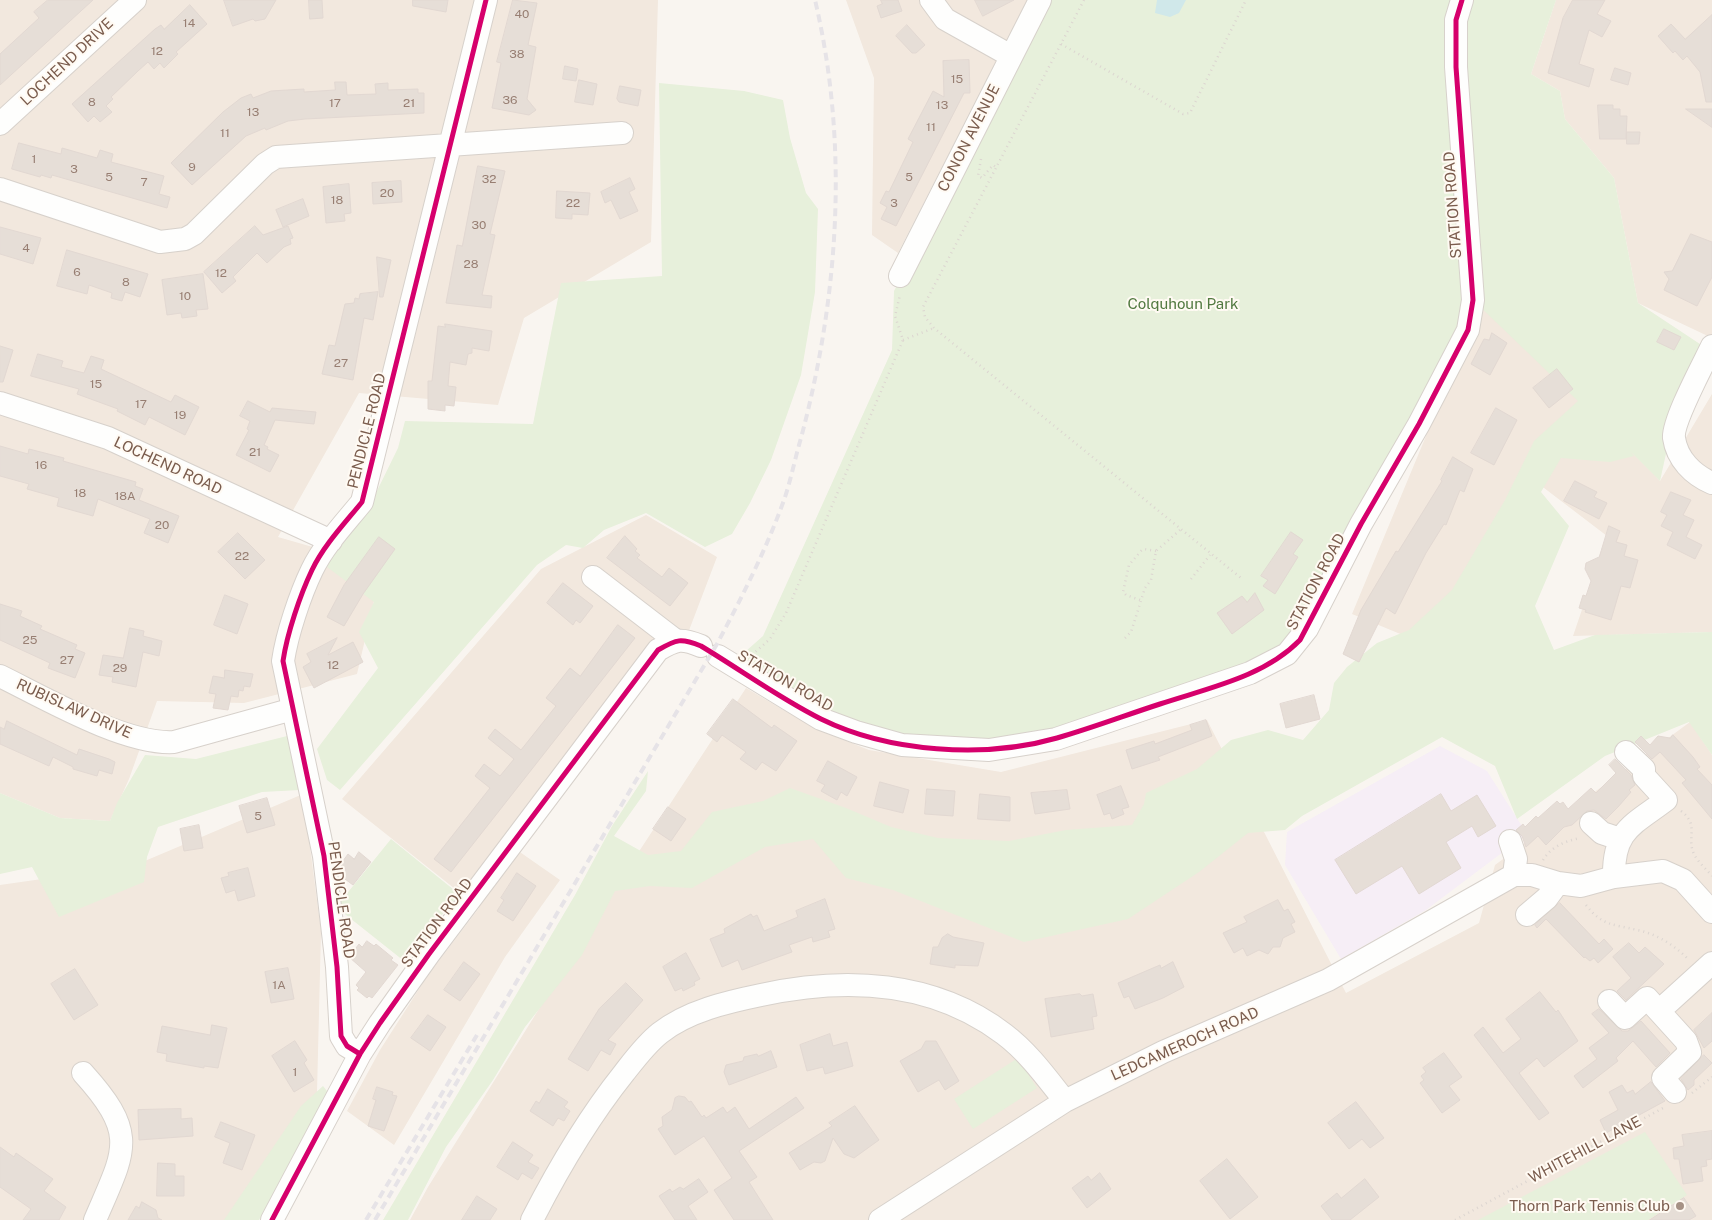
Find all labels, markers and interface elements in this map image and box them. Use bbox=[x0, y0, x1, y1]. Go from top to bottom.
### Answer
house number: 40 bbox=[515, 7, 529, 21]
street label: LOCHEND DRIVE bbox=[17, 14, 117, 110]
house number: 14 bbox=[183, 16, 195, 30]
house number: 12 bbox=[151, 44, 163, 58]
house number: 38 bbox=[509, 47, 525, 61]
house number: 15 bbox=[951, 72, 963, 86]
street label: CONON AVENUE bbox=[934, 81, 1004, 195]
house number: 36 bbox=[503, 93, 517, 107]
house number: 8 bbox=[88, 95, 96, 109]
house number: 17 bbox=[329, 96, 341, 110]
house number: 21 bbox=[403, 96, 415, 110]
house number: 13 bbox=[936, 98, 948, 112]
house number: 13 bbox=[247, 105, 259, 119]
house number: 11 bbox=[926, 120, 936, 134]
house number: 11 bbox=[220, 126, 230, 140]
street label: STATION ROAD bbox=[1440, 151, 1466, 259]
house number: 1 bbox=[32, 152, 36, 166]
house number: 9 bbox=[188, 160, 196, 174]
house number: 3 bbox=[70, 162, 78, 176]
house number: 5 bbox=[105, 170, 113, 184]
house number: 5 bbox=[905, 170, 913, 184]
house number: 32 bbox=[482, 172, 496, 186]
house number: 7 bbox=[140, 175, 148, 189]
house number: 20 bbox=[380, 186, 394, 200]
house number: 18 bbox=[331, 193, 343, 207]
house number: 22 bbox=[566, 196, 580, 210]
house number: 3 bbox=[890, 196, 898, 210]
house number: 30 bbox=[472, 218, 486, 232]
house number: 4 bbox=[22, 241, 30, 255]
house number: 28 bbox=[464, 257, 478, 271]
house number: 6 bbox=[73, 265, 81, 279]
house number: 12 bbox=[215, 266, 227, 280]
house number: 8 bbox=[122, 275, 130, 289]
house number: 10 bbox=[179, 289, 191, 303]
park label: Colquhoun Park bbox=[1128, 295, 1238, 313]
house number: 27 bbox=[334, 356, 348, 370]
street label: PENDICLE ROAD bbox=[344, 371, 390, 491]
house number: 15 bbox=[90, 377, 102, 391]
house number: 17 bbox=[135, 397, 147, 411]
house number: 19 bbox=[174, 408, 186, 422]
street label: LOCHEND ROAD bbox=[111, 433, 225, 499]
house number: 21 bbox=[249, 445, 261, 459]
house number: 16 bbox=[35, 458, 47, 472]
house number: 18 bbox=[74, 486, 86, 500]
house number: 18A bbox=[114, 489, 136, 503]
house number: 20 bbox=[155, 518, 169, 532]
street label: STATION ROAD bbox=[1283, 530, 1349, 634]
house number: 22 bbox=[235, 549, 249, 563]
house number: 25 bbox=[23, 633, 37, 647]
street label: STATION ROAD bbox=[734, 646, 836, 716]
house number: 27 bbox=[60, 653, 74, 667]
house number: 12 bbox=[327, 658, 339, 672]
house number: 29 bbox=[113, 661, 127, 675]
street label: RUBISLAW DRIVE bbox=[13, 675, 135, 743]
house number: 5 bbox=[254, 809, 262, 823]
street label: PENDICLE ROAD bbox=[324, 840, 358, 960]
street label: STATION ROAD bbox=[398, 875, 476, 971]
house number: 1A bbox=[272, 978, 286, 992]
street label: LEDCAMEROCH ROAD bbox=[1108, 1003, 1262, 1085]
house number: 1 bbox=[293, 1065, 297, 1079]
street label: WHITEHILL LANE bbox=[1525, 1113, 1645, 1187]
place label: Thorn Park Tennis Club bbox=[1509, 1197, 1670, 1215]
marker: Thorn Park Tennis Club bbox=[1674, 1200, 1686, 1212]

